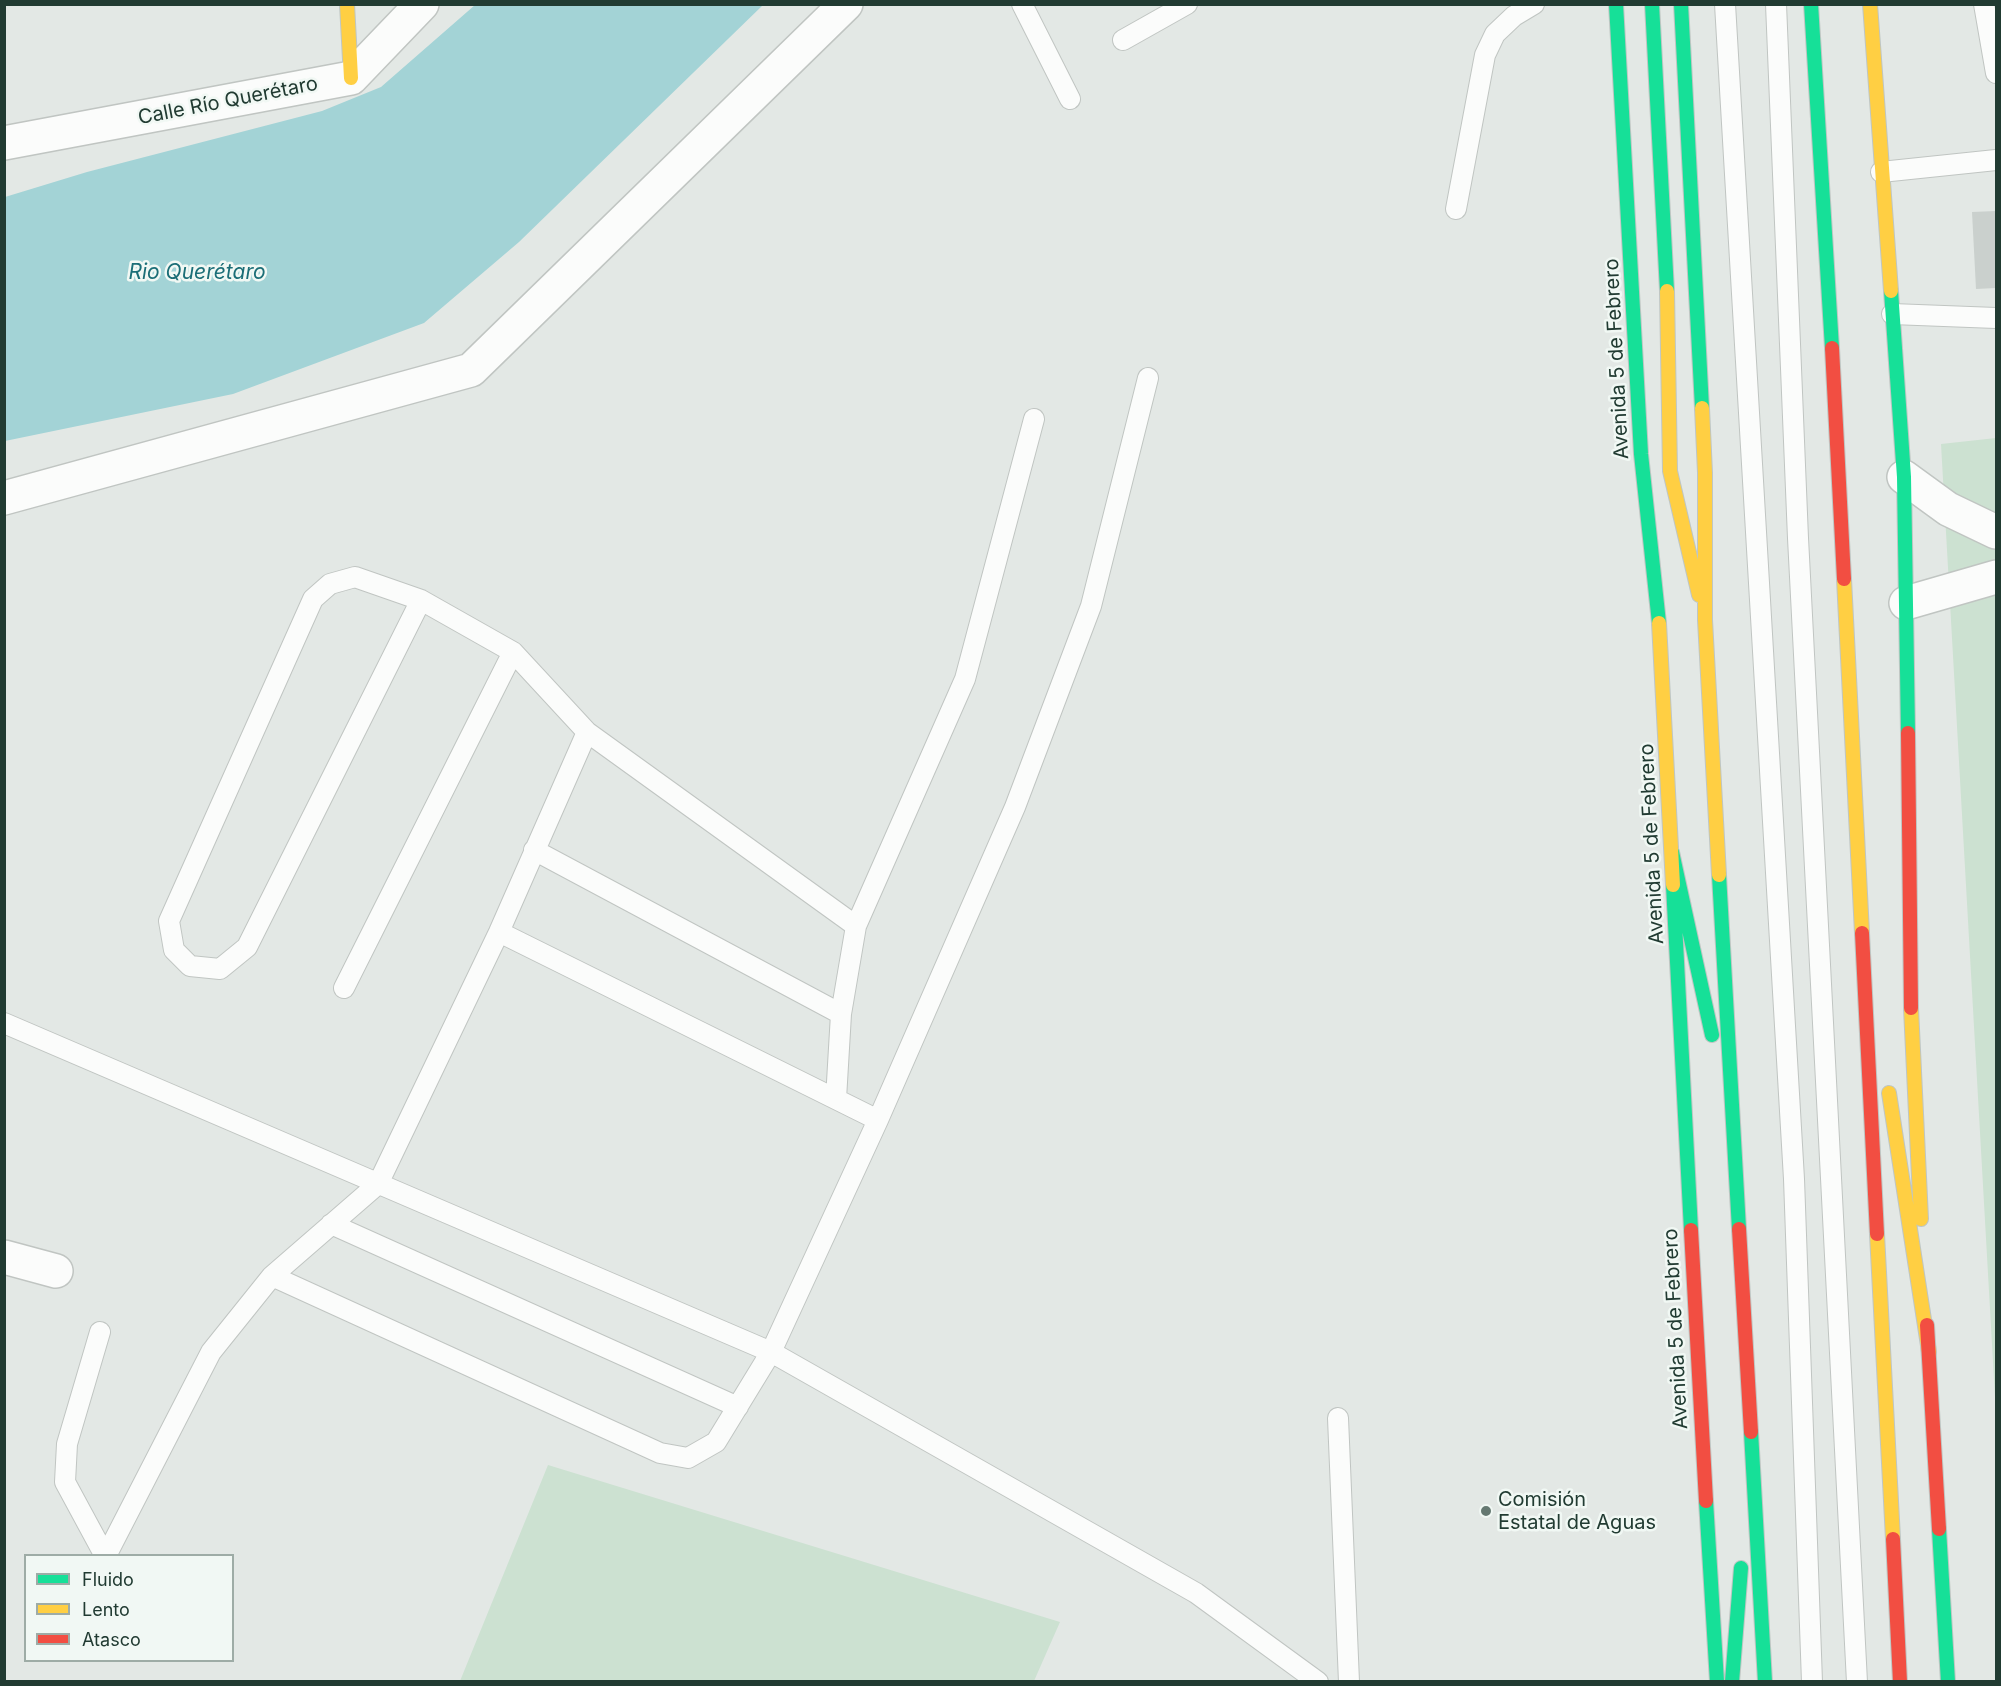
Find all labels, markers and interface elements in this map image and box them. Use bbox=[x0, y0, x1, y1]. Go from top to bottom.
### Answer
street label: Calle Río Querétaro bbox=[136, 72, 320, 130]
street label: Avenida 5 de Febrero bbox=[1600, 258, 1634, 460]
water label: Rio Querétaro bbox=[128, 260, 266, 286]
street label: Avenida 5 de Febrero bbox=[1635, 743, 1669, 945]
street label: Avenida 5 de Febrero bbox=[1659, 1228, 1693, 1430]
place label: Comisión Estatal de Aguas bbox=[1498, 1488, 1656, 1535]
marker: Comisión Estatal de Aguas bbox=[1479, 1504, 1493, 1518]
legend bbox=[24, 1554, 234, 1662]
text: Fluido bbox=[82, 1569, 134, 1590]
text: Lento bbox=[82, 1599, 130, 1620]
text: Atasco bbox=[82, 1629, 141, 1650]

